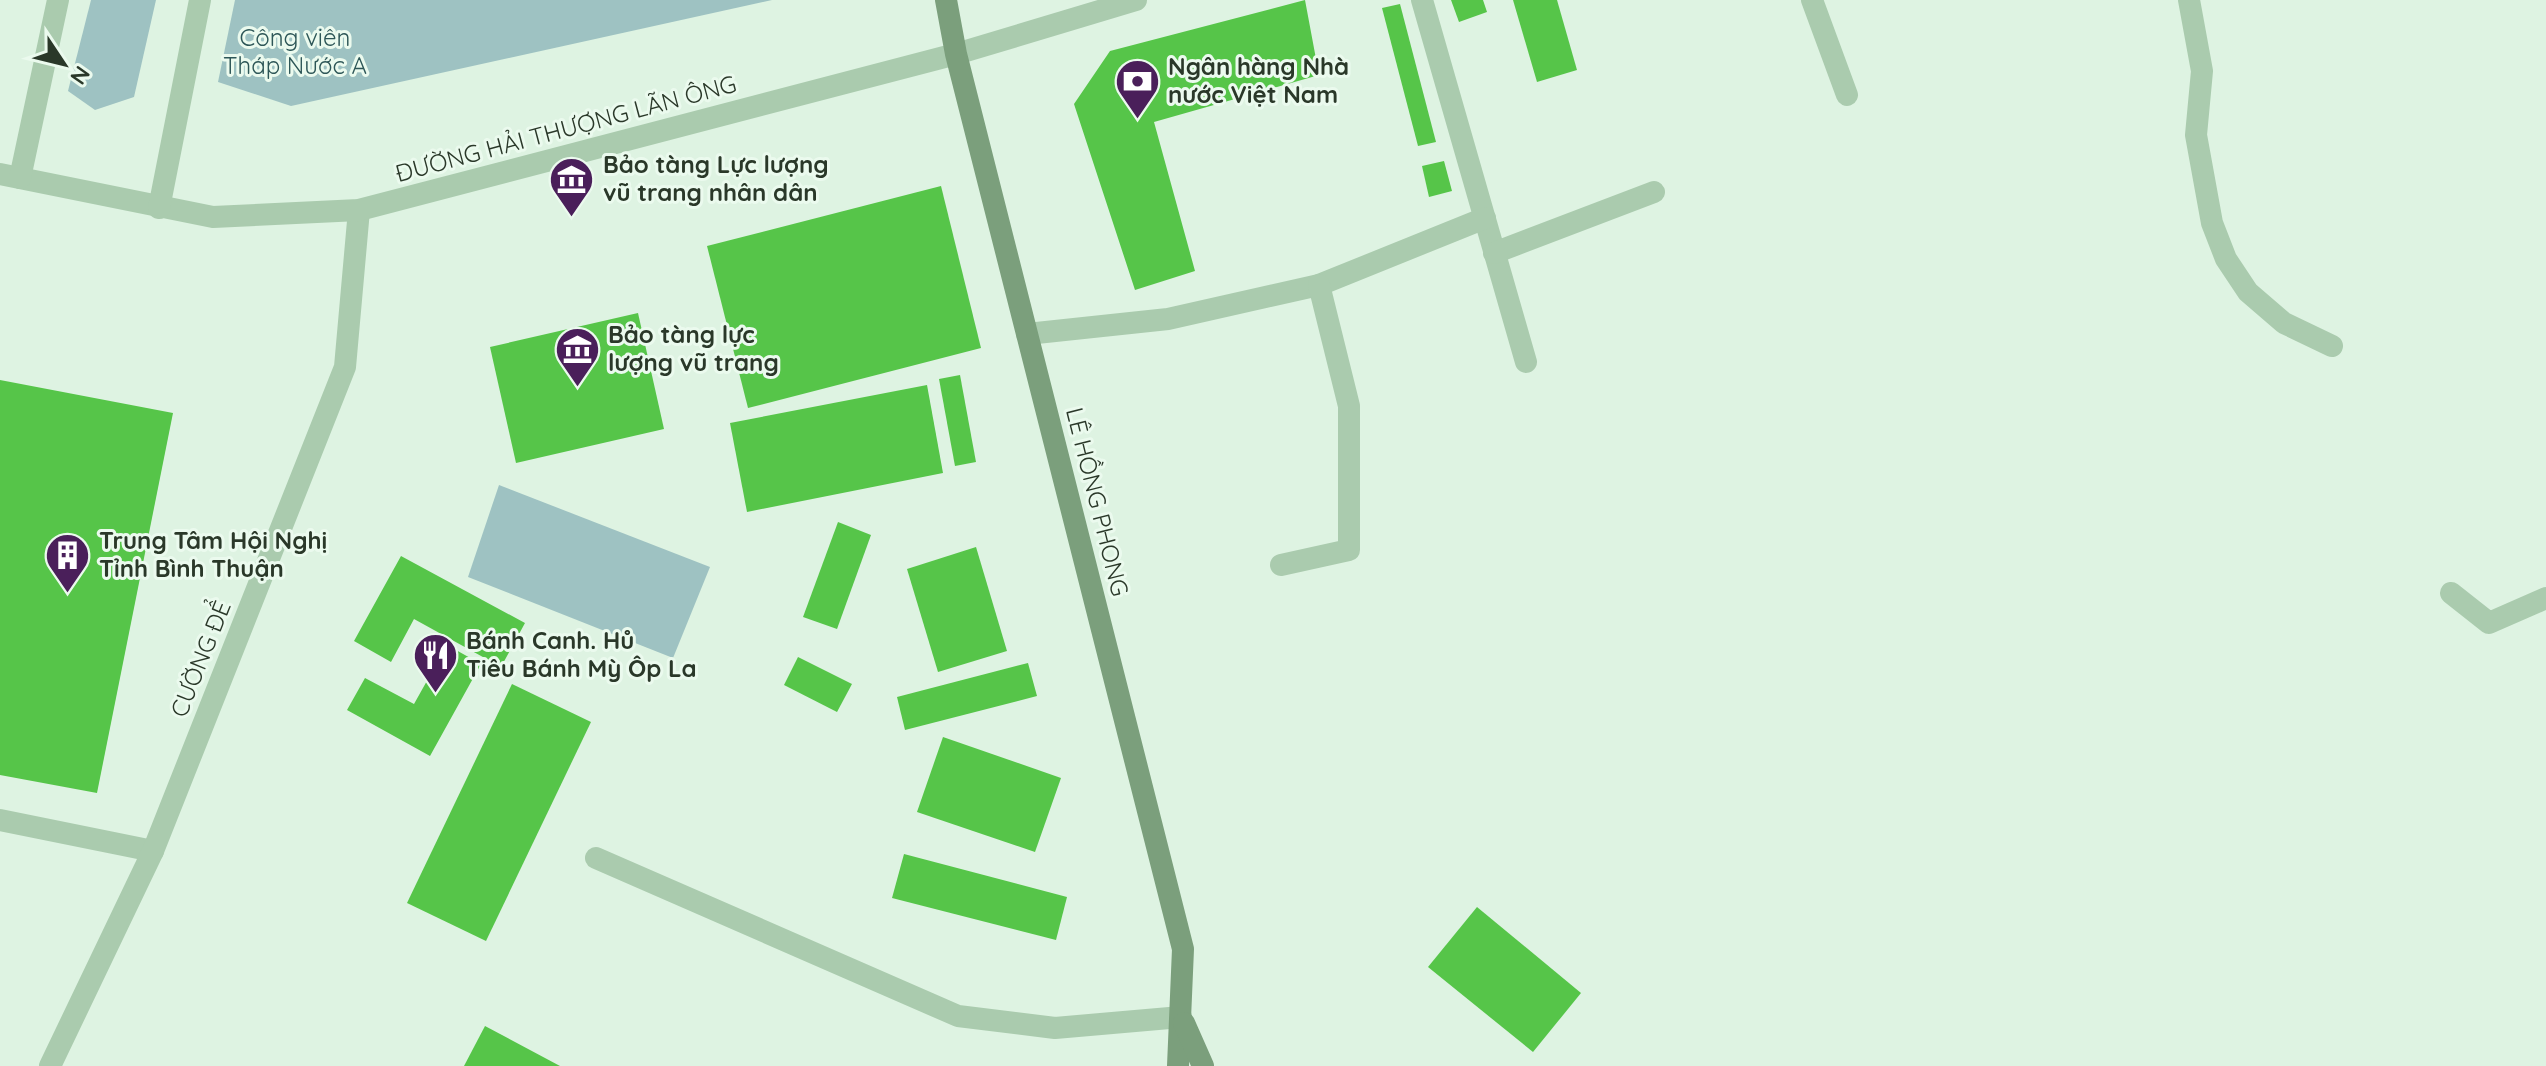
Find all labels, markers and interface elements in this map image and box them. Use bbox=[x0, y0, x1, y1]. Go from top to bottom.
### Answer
park label: Công viên Tháp Nước A bbox=[223, 22, 367, 80]
north arrow bbox=[24, 24, 104, 104]
place label: Ngân hàng Nhà nước Việt Nam bbox=[1168, 51, 1349, 109]
bank icon: Ngân hàng Nhà nước Việt Nam bbox=[1113, 57, 1161, 120]
text: N bbox=[64, 61, 96, 90]
street label: ĐƯỜNG HẢI THƯỢNG LÃN ÔNG bbox=[392, 68, 739, 188]
place label: Bảo tàng Lực lượng vũ trang nhân dân bbox=[603, 149, 829, 207]
museum icon: Bảo tàng Lực lượng vũ trang nhân dân bbox=[548, 155, 596, 218]
place label: Bảo tàng lực lượng vũ trang bbox=[608, 319, 779, 377]
museum icon: Bảo tàng lực lượng vũ trang bbox=[553, 325, 601, 388]
street label: LÊ HỒNG PHONG bbox=[1060, 404, 1137, 599]
place label: Trung Tâm Hội Nghị Tỉnh Bình Thuận bbox=[99, 525, 327, 583]
building icon: Trung Tâm Hội Nghị Tỉnh Bình Thuận bbox=[44, 531, 92, 594]
street label: CƯỜNG ĐỂ bbox=[159, 595, 237, 721]
place label: Bánh Canh. Hů Tiêu Bánh Mỳ Ôp La bbox=[466, 625, 697, 683]
restaurant icon: Bánh Canh. Hů Tiêu Bánh Mỳ Ôp La bbox=[411, 631, 459, 694]

